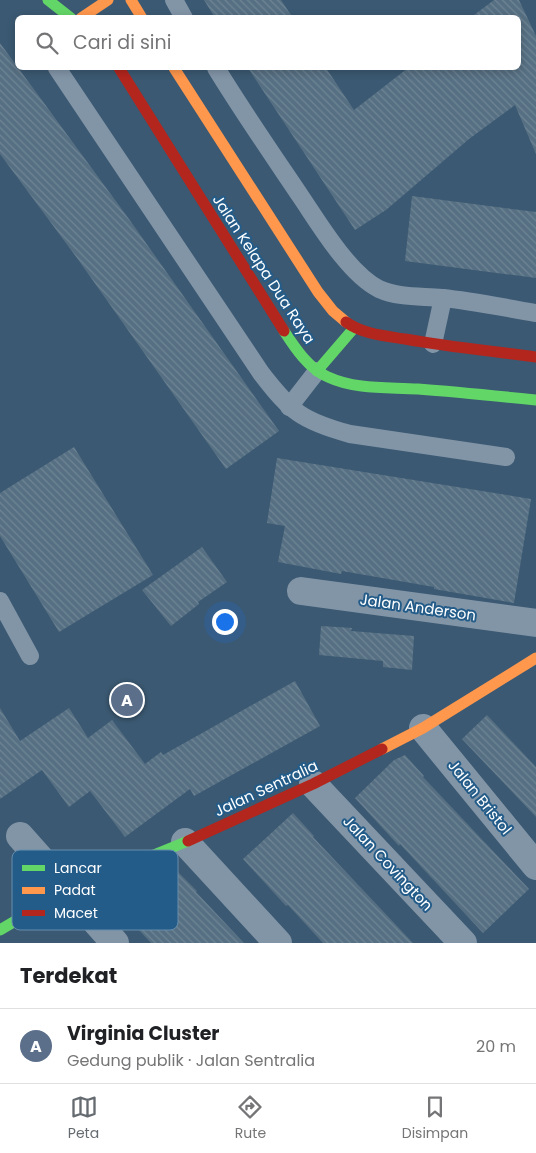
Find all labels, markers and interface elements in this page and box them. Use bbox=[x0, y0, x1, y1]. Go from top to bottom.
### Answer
search box bbox=[15, 15, 521, 70]
icon: search bbox=[33, 29, 61, 57]
text: Cari di sini bbox=[73, 29, 171, 56]
street label: Jalan Kelapa Dua Raya bbox=[208, 190, 320, 348]
street label: Jalan Anderson bbox=[358, 588, 478, 626]
your location bbox=[212, 609, 238, 635]
pin: A bbox=[111, 681, 143, 719]
street label: Jalan Sentralia bbox=[211, 755, 321, 821]
street label: Jalan Bristol bbox=[443, 755, 517, 839]
street label: Jalan Covington bbox=[338, 811, 438, 915]
legend bbox=[12, 850, 178, 930]
text: Lancar bbox=[54, 858, 102, 878]
text: Padat bbox=[54, 880, 96, 900]
text: Macet bbox=[54, 903, 98, 923]
text: Terdekat bbox=[20, 961, 117, 990]
text: Virginia Cluster bbox=[67, 1020, 220, 1047]
text: A bbox=[30, 1035, 42, 1058]
text: 20 m bbox=[476, 1035, 516, 1058]
text: Gedung publik · Jalan Sentralia bbox=[67, 1049, 315, 1072]
tab: Peta bbox=[68, 1093, 99, 1144]
tab: Rute bbox=[235, 1093, 266, 1144]
tab: Disimpan bbox=[402, 1093, 468, 1144]

